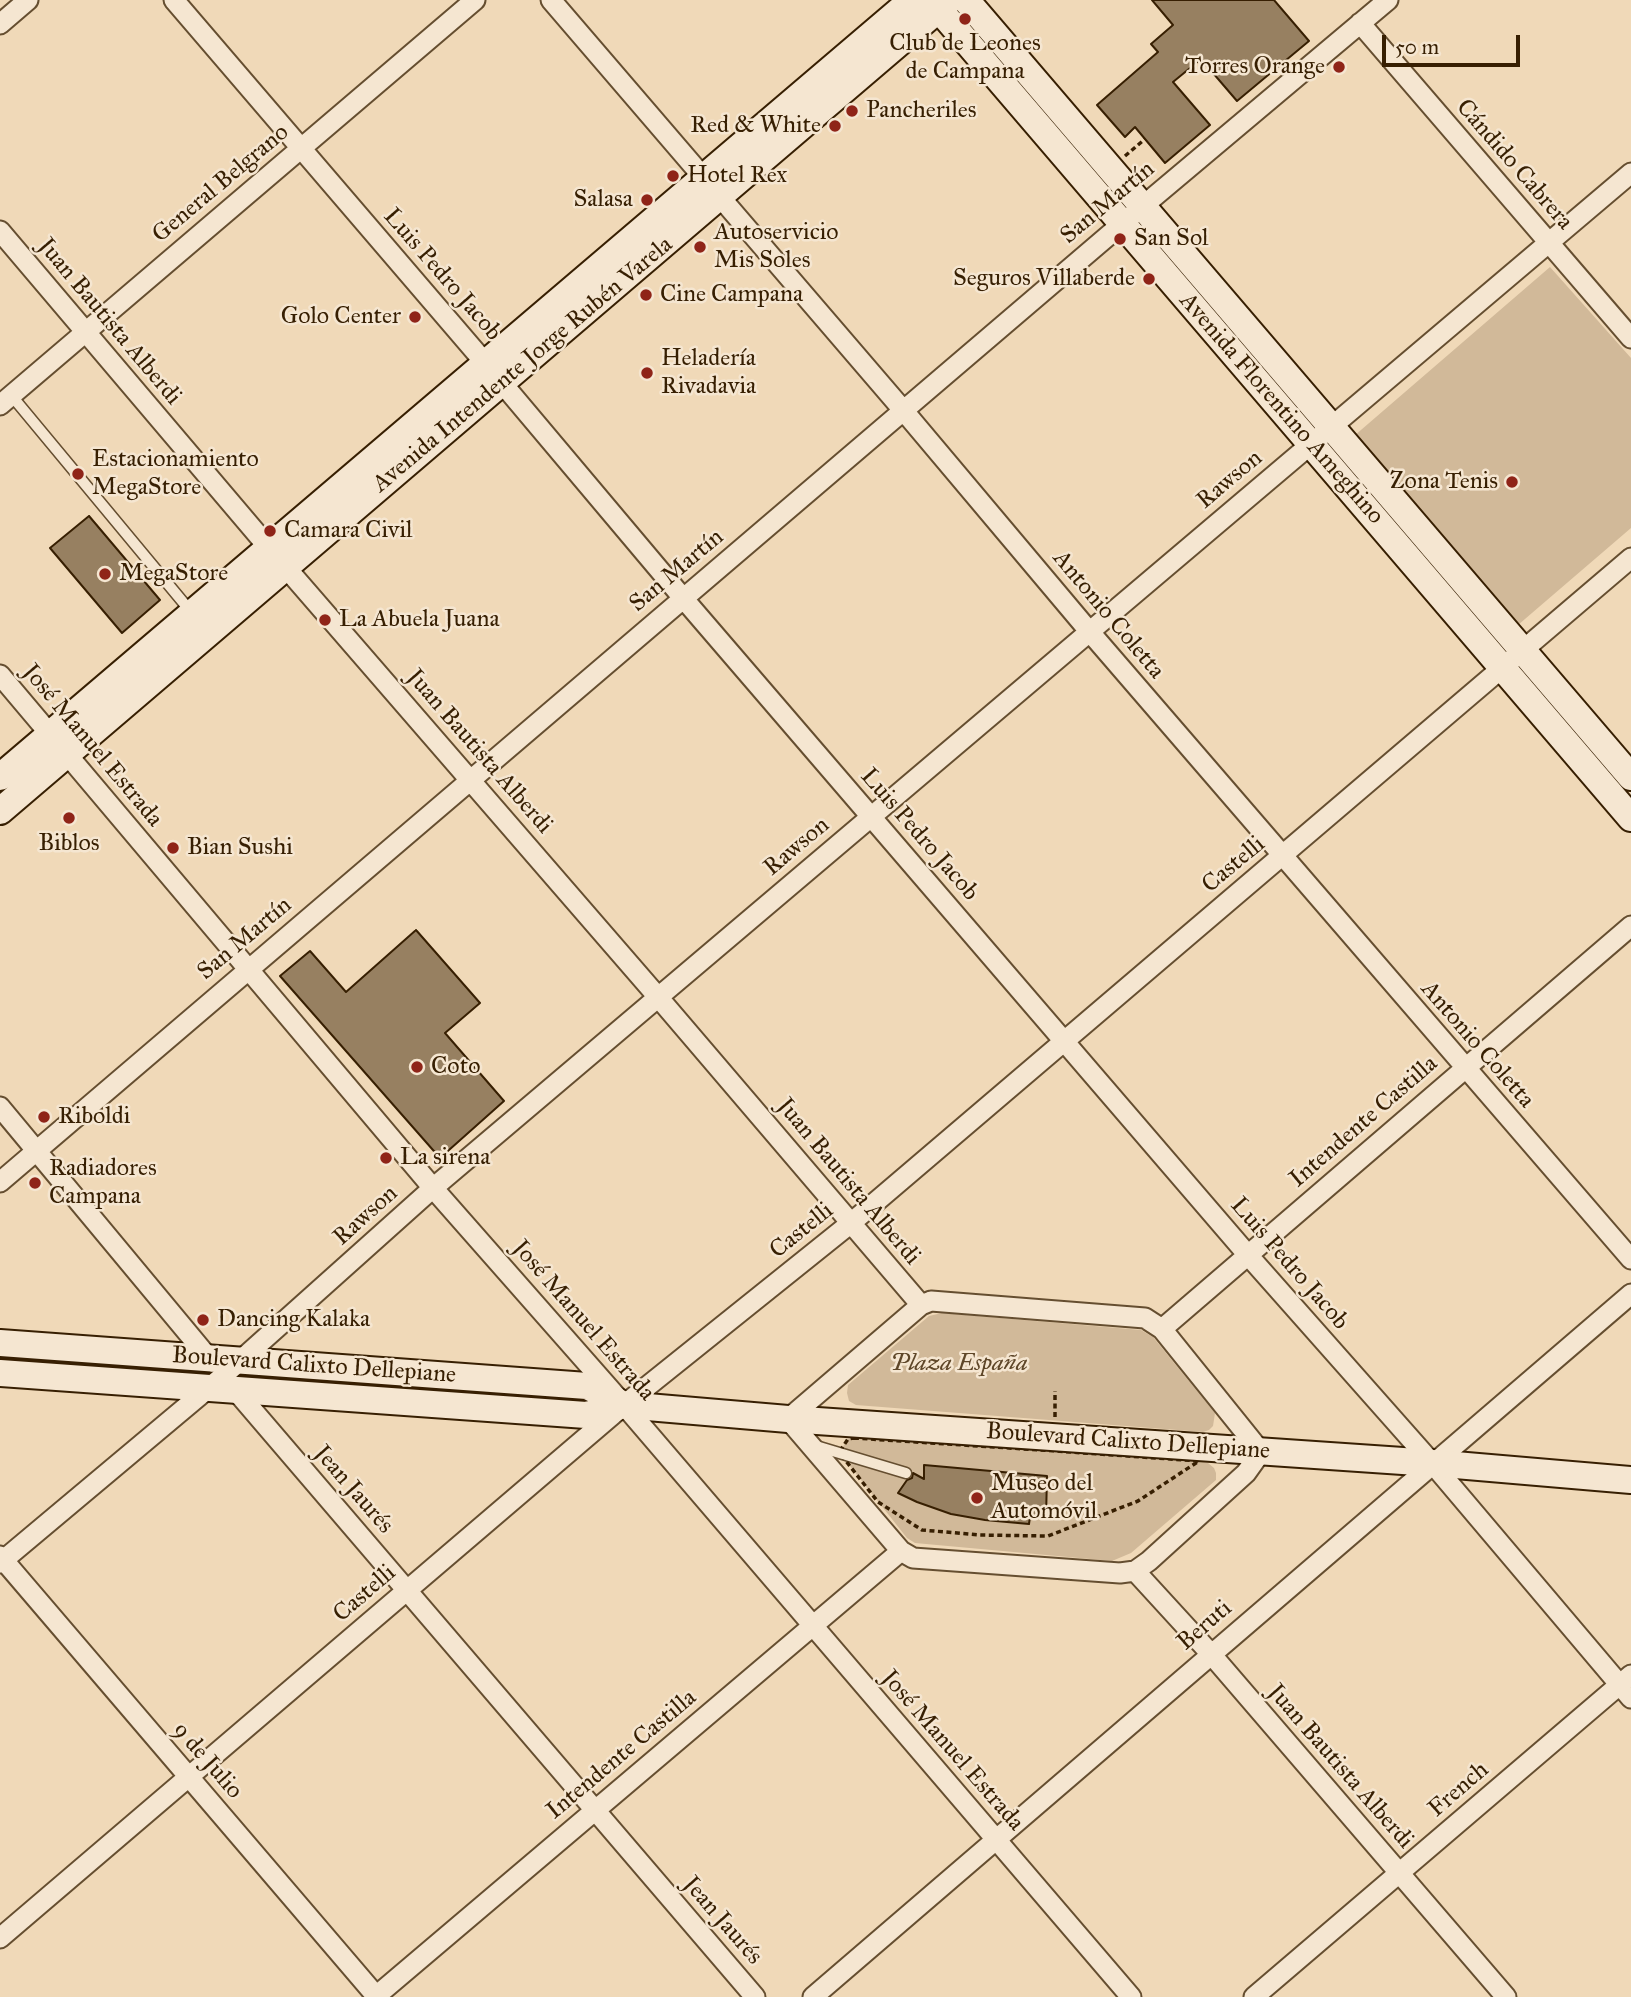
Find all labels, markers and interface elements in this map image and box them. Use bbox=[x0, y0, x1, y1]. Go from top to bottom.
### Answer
marker: Club de Leones de Campana bbox=[957, 11, 973, 27]
scale bar bbox=[1386, 21, 1524, 65]
place label: Club de Leones de Campana bbox=[889, 30, 1041, 86]
text: 50 m bbox=[1395, 34, 1439, 60]
place label: Torres Orange bbox=[1185, 53, 1325, 81]
marker: Torres Orange bbox=[1331, 59, 1347, 75]
street label: Cándido Cabrera bbox=[1449, 94, 1579, 236]
place label: Pancheriles bbox=[866, 97, 977, 125]
marker: Pancheriles bbox=[844, 103, 860, 119]
place label: Red & White bbox=[690, 112, 821, 140]
marker: Red & White bbox=[827, 118, 843, 134]
street label: General Belgrano bbox=[147, 119, 295, 249]
street label: San Martín bbox=[1055, 155, 1161, 251]
place label: Hotel Rex bbox=[687, 162, 787, 190]
marker: Hotel Rex bbox=[665, 168, 681, 184]
place label: Salasa bbox=[574, 186, 633, 214]
marker: Salasa bbox=[639, 192, 655, 208]
street label: Luis Pedro Jacob bbox=[377, 203, 507, 347]
place label: Autoservicio Mis Soles bbox=[714, 219, 838, 275]
place label: San Sol bbox=[1134, 225, 1209, 253]
street label: Avenida Intendente Jorge Rubén Varela bbox=[367, 231, 679, 499]
marker: San Sol bbox=[1112, 231, 1128, 247]
street label: Juan Bautista Alberdi bbox=[31, 233, 187, 411]
marker: Autoservicio Mis Soles bbox=[692, 239, 708, 255]
place label: Seguros Villaberde bbox=[953, 265, 1135, 293]
marker: Seguros Villaberde bbox=[1141, 271, 1157, 287]
place label: Cine Campana bbox=[660, 281, 803, 309]
marker: Cine Campana bbox=[638, 287, 654, 303]
street label: Avenida Florentino Ameghino bbox=[1173, 287, 1389, 531]
place label: Golo Center bbox=[281, 303, 401, 331]
marker: Golo Center bbox=[407, 309, 423, 325]
place label: Heladería Rivadavia bbox=[661, 345, 756, 401]
marker: Heladería Rivadavia bbox=[639, 365, 655, 381]
street label: Rawson bbox=[1191, 444, 1269, 516]
place label: Estacionamiento MegaStore bbox=[92, 446, 259, 502]
marker: Estacionamiento MegaStore bbox=[70, 466, 86, 482]
place label: Zona Tenis bbox=[1390, 468, 1498, 496]
marker: Zona Tenis bbox=[1504, 474, 1520, 490]
place label: Camara Civil bbox=[284, 517, 412, 545]
marker: Camara Civil bbox=[262, 523, 278, 539]
street label: San Martín bbox=[624, 523, 730, 619]
street label: Antonio Coletta bbox=[1046, 545, 1170, 685]
place label: MegaStore bbox=[119, 560, 228, 588]
marker: MegaStore bbox=[97, 566, 113, 582]
place label: La Abuela Juana bbox=[339, 606, 500, 634]
marker: La Abuela Juana bbox=[317, 612, 333, 628]
street label: José Manuel Estrada bbox=[16, 659, 168, 833]
street label: Juan Bautista Alberdi bbox=[400, 664, 558, 840]
street label: Luis Pedro Jacob bbox=[854, 763, 984, 907]
marker: Biblos bbox=[61, 810, 77, 826]
street label: Rawson bbox=[758, 811, 836, 883]
place label: Biblos bbox=[38, 830, 100, 858]
street label: Castelli bbox=[1197, 830, 1271, 900]
place label: Bian Sushi bbox=[187, 834, 293, 862]
marker: Bian Sushi bbox=[165, 840, 181, 856]
street label: San Martín bbox=[192, 891, 298, 987]
street label: Antonio Coletta bbox=[1414, 976, 1540, 1114]
street label: Intendente Castilla bbox=[1284, 1050, 1444, 1194]
place label: Coto bbox=[431, 1053, 480, 1081]
marker: Coto bbox=[409, 1059, 425, 1075]
street label: Juan Bautista Alberdi bbox=[770, 1093, 926, 1271]
place label: Riboldi bbox=[58, 1103, 130, 1131]
marker: Riboldi bbox=[36, 1109, 52, 1125]
place label: La sirena bbox=[400, 1144, 490, 1172]
marker: La sirena bbox=[378, 1150, 394, 1166]
place label: Radiadores Campana bbox=[49, 1155, 157, 1211]
marker: Radiadores Campana bbox=[27, 1175, 43, 1191]
street label: Rawson bbox=[328, 1180, 404, 1252]
street label: Luis Pedro Jacob bbox=[1224, 1192, 1354, 1336]
street label: Castelli bbox=[764, 1197, 840, 1265]
street label: José Manuel Estrada bbox=[505, 1235, 661, 1407]
place label: Dancing Kalaka bbox=[217, 1306, 370, 1334]
marker: Dancing Kalaka bbox=[195, 1312, 211, 1328]
street label: Boulevard Calixto Dellepiane bbox=[171, 1342, 457, 1390]
park label: Plaza España bbox=[890, 1350, 1028, 1378]
street label: Boulevard Calixto Dellepiane bbox=[985, 1418, 1271, 1466]
street label: Jean Jaurés bbox=[307, 1440, 399, 1540]
place label: Museo del Automóvil bbox=[991, 1470, 1097, 1526]
marker: Museo del Automóvil bbox=[969, 1490, 985, 1506]
street label: Castelli bbox=[328, 1559, 402, 1629]
street label: Beruti bbox=[1172, 1595, 1238, 1657]
street label: José Manuel Estrada bbox=[874, 1665, 1030, 1837]
street label: Juan Bautista Alberdi bbox=[1261, 1679, 1419, 1855]
street label: Intendente Castilla bbox=[541, 1684, 703, 1826]
street label: 9 de Julio bbox=[166, 1717, 248, 1805]
street label: French bbox=[1423, 1756, 1495, 1824]
street label: Jean Jaurés bbox=[676, 1871, 768, 1971]

